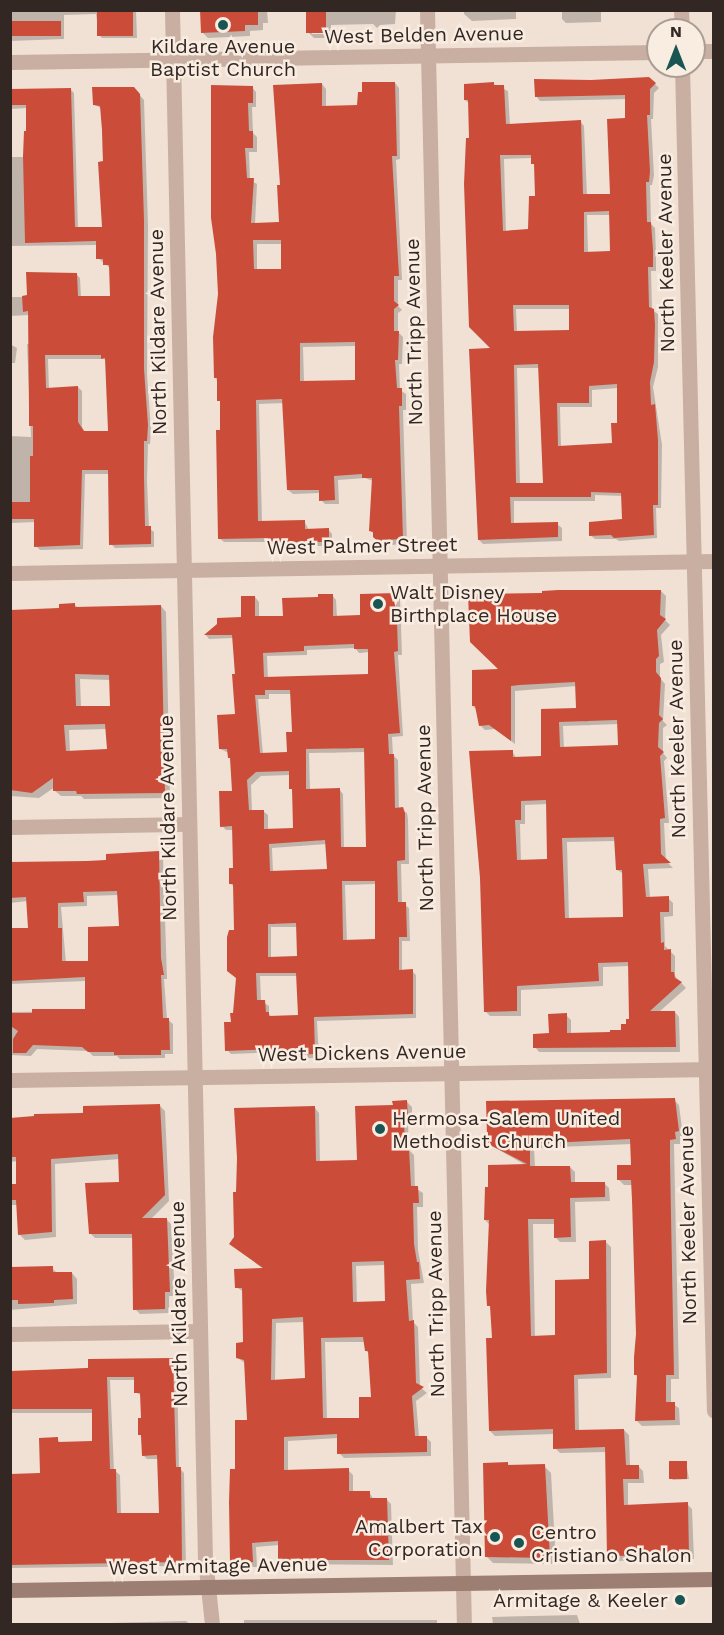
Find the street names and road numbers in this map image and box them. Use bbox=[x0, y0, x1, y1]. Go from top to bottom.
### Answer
street label: West Belden Avenue bbox=[324, 21, 524, 49]
street label: North Keeler Avenue bbox=[652, 153, 680, 353]
street label: North Kildare Avenue bbox=[144, 228, 172, 436]
street label: North Tripp Avenue bbox=[400, 238, 428, 426]
street label: West Palmer Street bbox=[266, 532, 458, 560]
street label: North Keeler Avenue bbox=[663, 639, 691, 839]
street label: North Kildare Avenue bbox=[154, 714, 182, 922]
street label: North Tripp Avenue bbox=[411, 724, 439, 912]
street label: West Dickens Avenue bbox=[257, 1039, 467, 1067]
street label: North Keeler Avenue bbox=[674, 1125, 702, 1325]
street label: North Kildare Avenue bbox=[165, 1200, 193, 1408]
street label: North Tripp Avenue bbox=[422, 1210, 450, 1398]
street label: West Armitage Avenue bbox=[107, 1552, 329, 1580]

